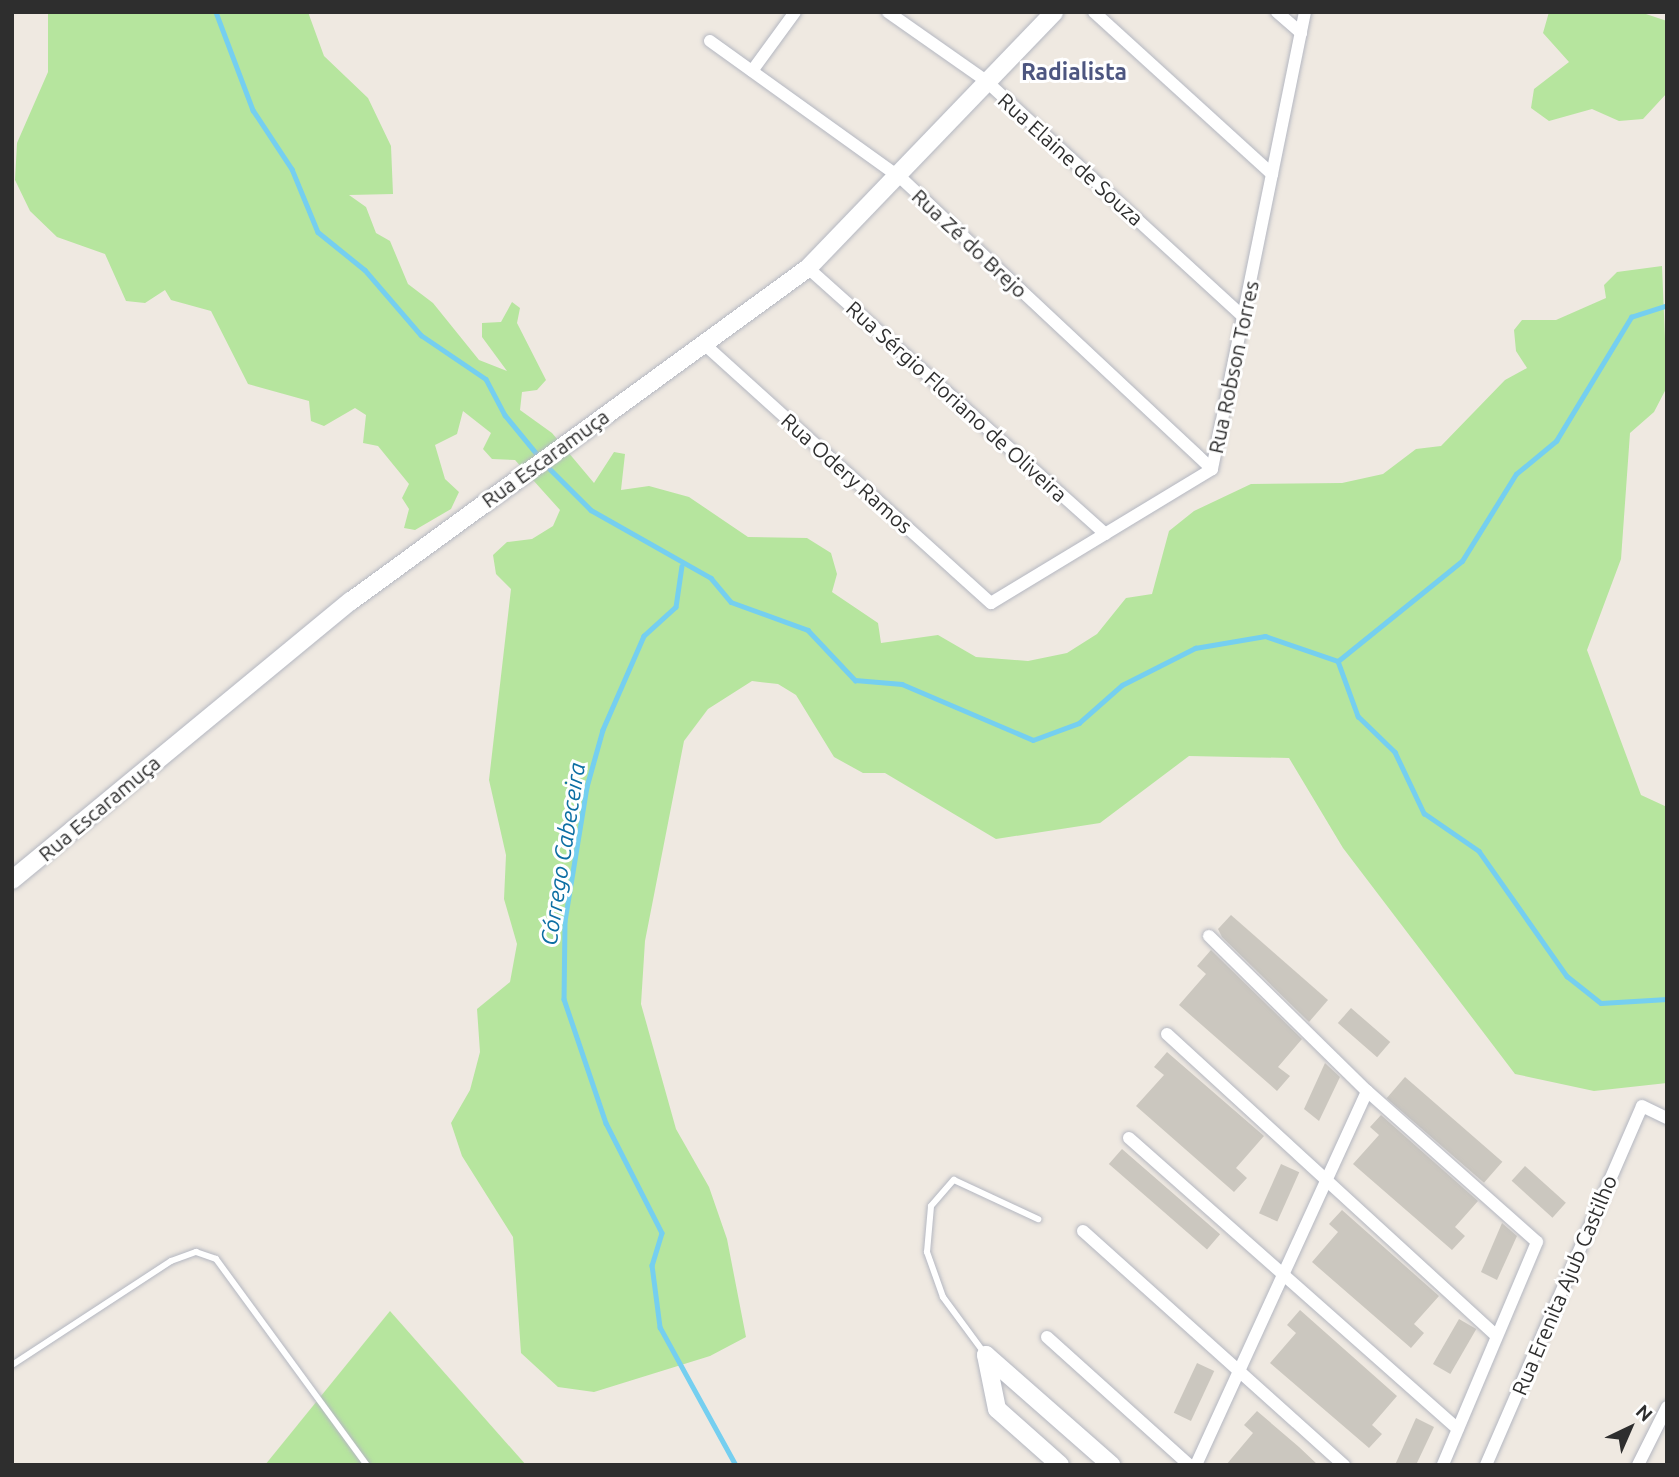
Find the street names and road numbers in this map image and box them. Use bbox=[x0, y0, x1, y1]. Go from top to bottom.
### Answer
street label: Rua Elaine de Souza bbox=[993, 87, 1149, 231]
street label: Rua Zé do Brejo bbox=[907, 183, 1033, 303]
street label: Rua Robson Torres bbox=[1202, 278, 1264, 456]
street label: Rua Sérgio Floriano de Oliveira bbox=[841, 295, 1073, 507]
street label: Rua Escaramuça bbox=[476, 403, 614, 513]
street label: Rua Odery Ramos bbox=[776, 408, 918, 538]
street label: Rua Escaramuça bbox=[33, 750, 165, 866]
street label: Rua Erenita Ajub Castilho bbox=[1506, 1171, 1622, 1399]

